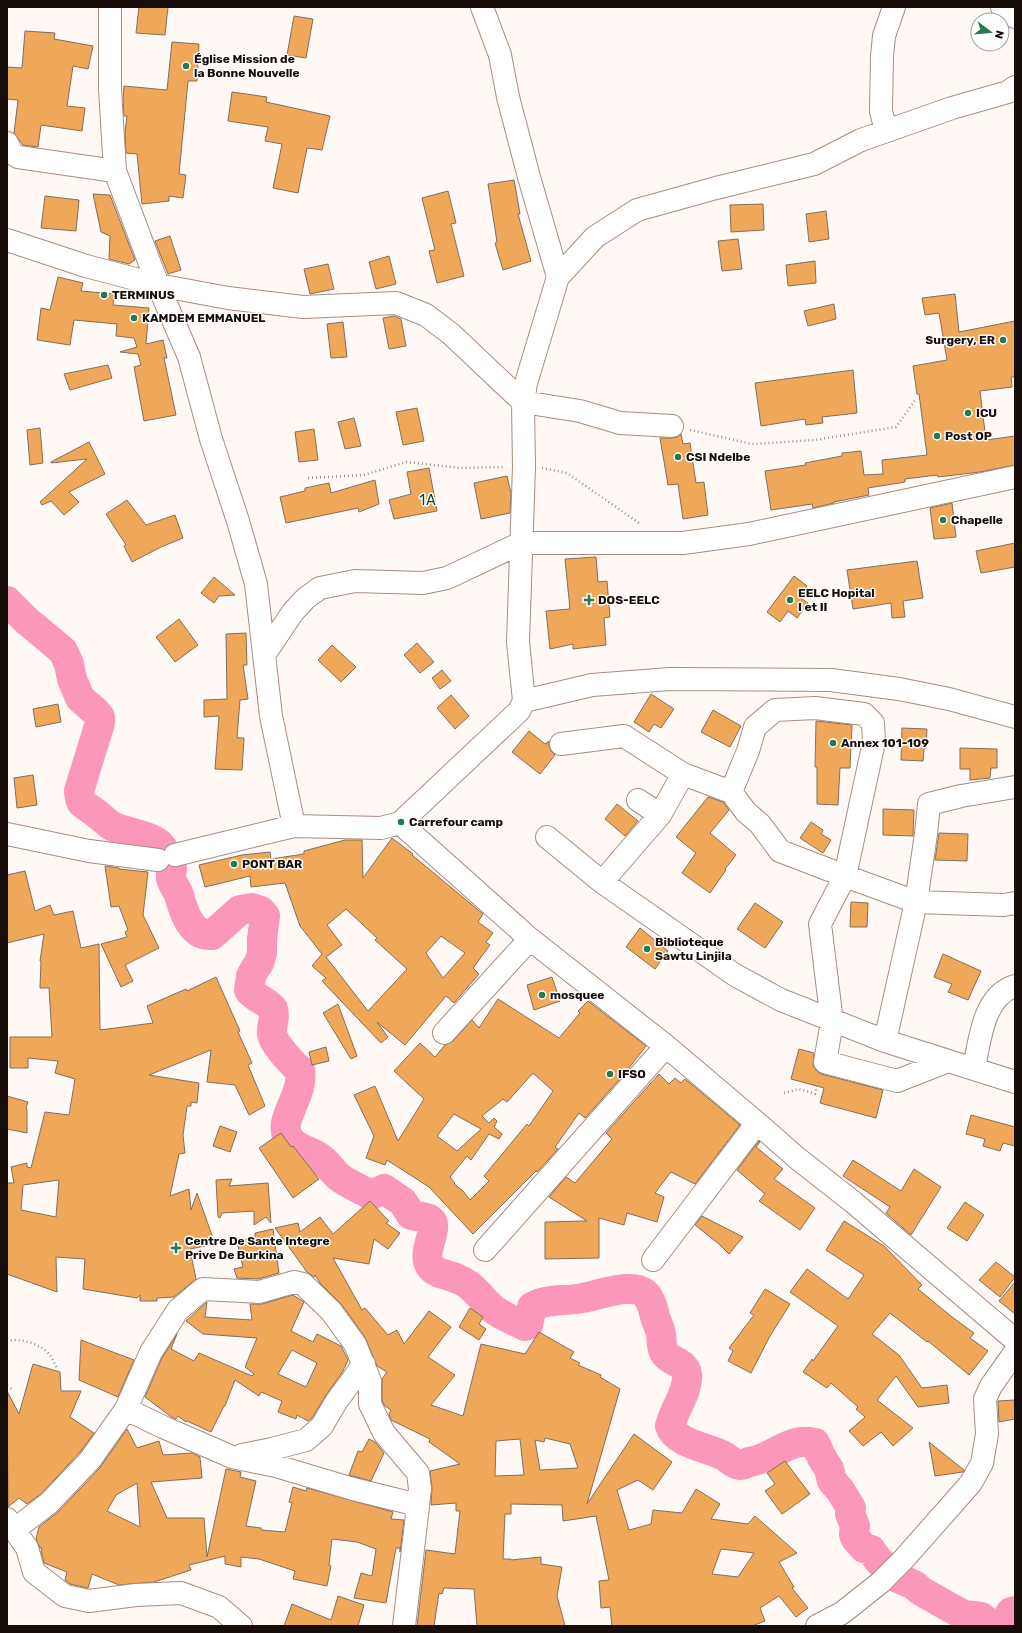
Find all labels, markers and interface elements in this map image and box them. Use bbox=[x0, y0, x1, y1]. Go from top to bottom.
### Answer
north arrow bbox=[970, 12, 1010, 52]
text: N bbox=[992, 29, 1006, 40]
place label: Église Mission de la Bonne Nouvelle bbox=[194, 52, 300, 80]
marker: Église Mission de la Bonne Nouvelle bbox=[181, 61, 191, 71]
place label: TERMINUS bbox=[112, 288, 175, 302]
marker: TERMINUS bbox=[99, 290, 109, 300]
place label: KAMDEM EMMANUEL bbox=[142, 311, 266, 325]
marker: KAMDEM EMMANUEL bbox=[129, 313, 139, 323]
place label: Surgery, ER bbox=[925, 333, 995, 347]
marker: Surgery, ER bbox=[998, 335, 1008, 345]
place label: ICU bbox=[976, 406, 997, 420]
marker: ICU bbox=[963, 408, 973, 418]
place label: Post OP bbox=[945, 429, 992, 443]
marker: Post OP bbox=[932, 431, 942, 441]
place label: CSI Ndelbe bbox=[686, 450, 750, 464]
marker: CSI Ndelbe bbox=[673, 452, 683, 462]
district label: 1A bbox=[419, 492, 437, 509]
place label: Chapelle bbox=[951, 513, 1003, 527]
marker: Chapelle bbox=[938, 515, 948, 525]
place label: EELC Hopital I et II bbox=[798, 586, 875, 614]
place label: DOS-EELC bbox=[598, 593, 660, 607]
marker: DOS-EELC bbox=[583, 594, 595, 606]
marker: EELC Hopital I et II bbox=[785, 595, 795, 605]
place label: Annex 101-109 bbox=[841, 736, 929, 750]
marker: Annex 101-109 bbox=[828, 738, 838, 748]
place label: Carrefour camp bbox=[409, 815, 504, 829]
marker: Carrefour camp bbox=[396, 817, 406, 827]
place label: PONT BAR bbox=[242, 857, 302, 871]
marker: PONT BAR bbox=[229, 859, 239, 869]
place label: Biblioteque Sawtu Linjila bbox=[655, 935, 732, 963]
marker: Biblioteque Sawtu Linjila bbox=[642, 944, 652, 954]
place label: mosquee bbox=[550, 988, 604, 1002]
marker: mosquee bbox=[537, 990, 547, 1000]
place label: IFSO bbox=[618, 1067, 646, 1081]
marker: IFSO bbox=[605, 1069, 615, 1079]
place label: Centre De Sante Integre Prive De Burkina bbox=[185, 1234, 330, 1262]
marker: Centre De Sante Integre Prive De Burkina bbox=[170, 1242, 182, 1254]

